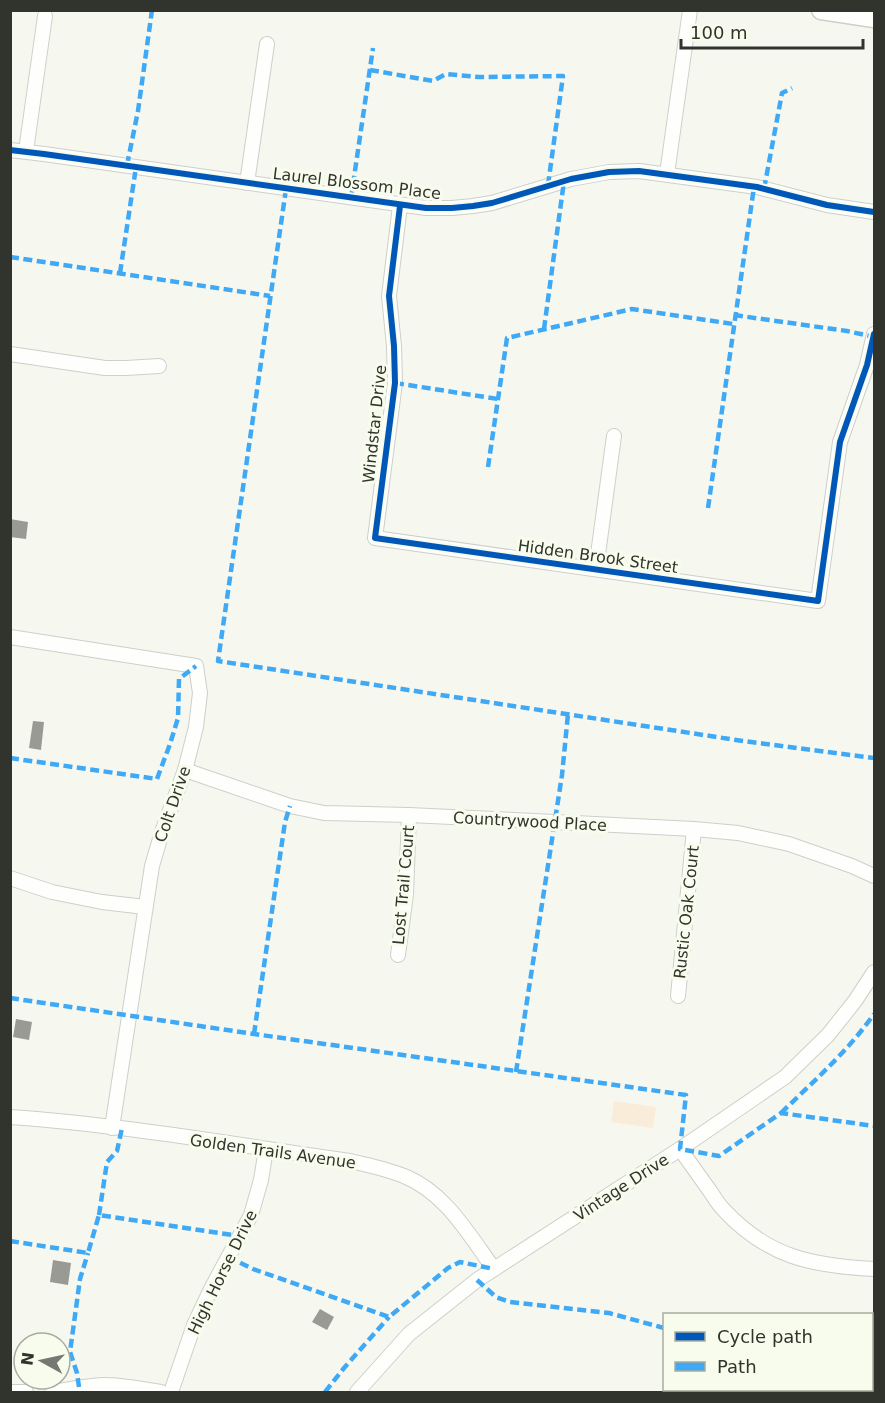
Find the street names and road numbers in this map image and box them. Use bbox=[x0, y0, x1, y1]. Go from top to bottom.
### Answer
street label: Laurel Blossom Place bbox=[272, 164, 442, 203]
street label: Windstar Drive bbox=[359, 364, 390, 484]
street label: Hidden Brook Street bbox=[517, 536, 679, 577]
street label: Colt Drive bbox=[151, 764, 194, 845]
street label: Countrywood Place bbox=[453, 808, 607, 835]
street label: Lost Trail Court bbox=[389, 825, 418, 946]
street label: Rustic Oak Court bbox=[670, 844, 703, 980]
street label: Golden Trails Avenue bbox=[189, 1130, 357, 1173]
street label: Vintage Drive bbox=[570, 1150, 672, 1225]
street label: High Horse Drive bbox=[184, 1207, 261, 1338]

